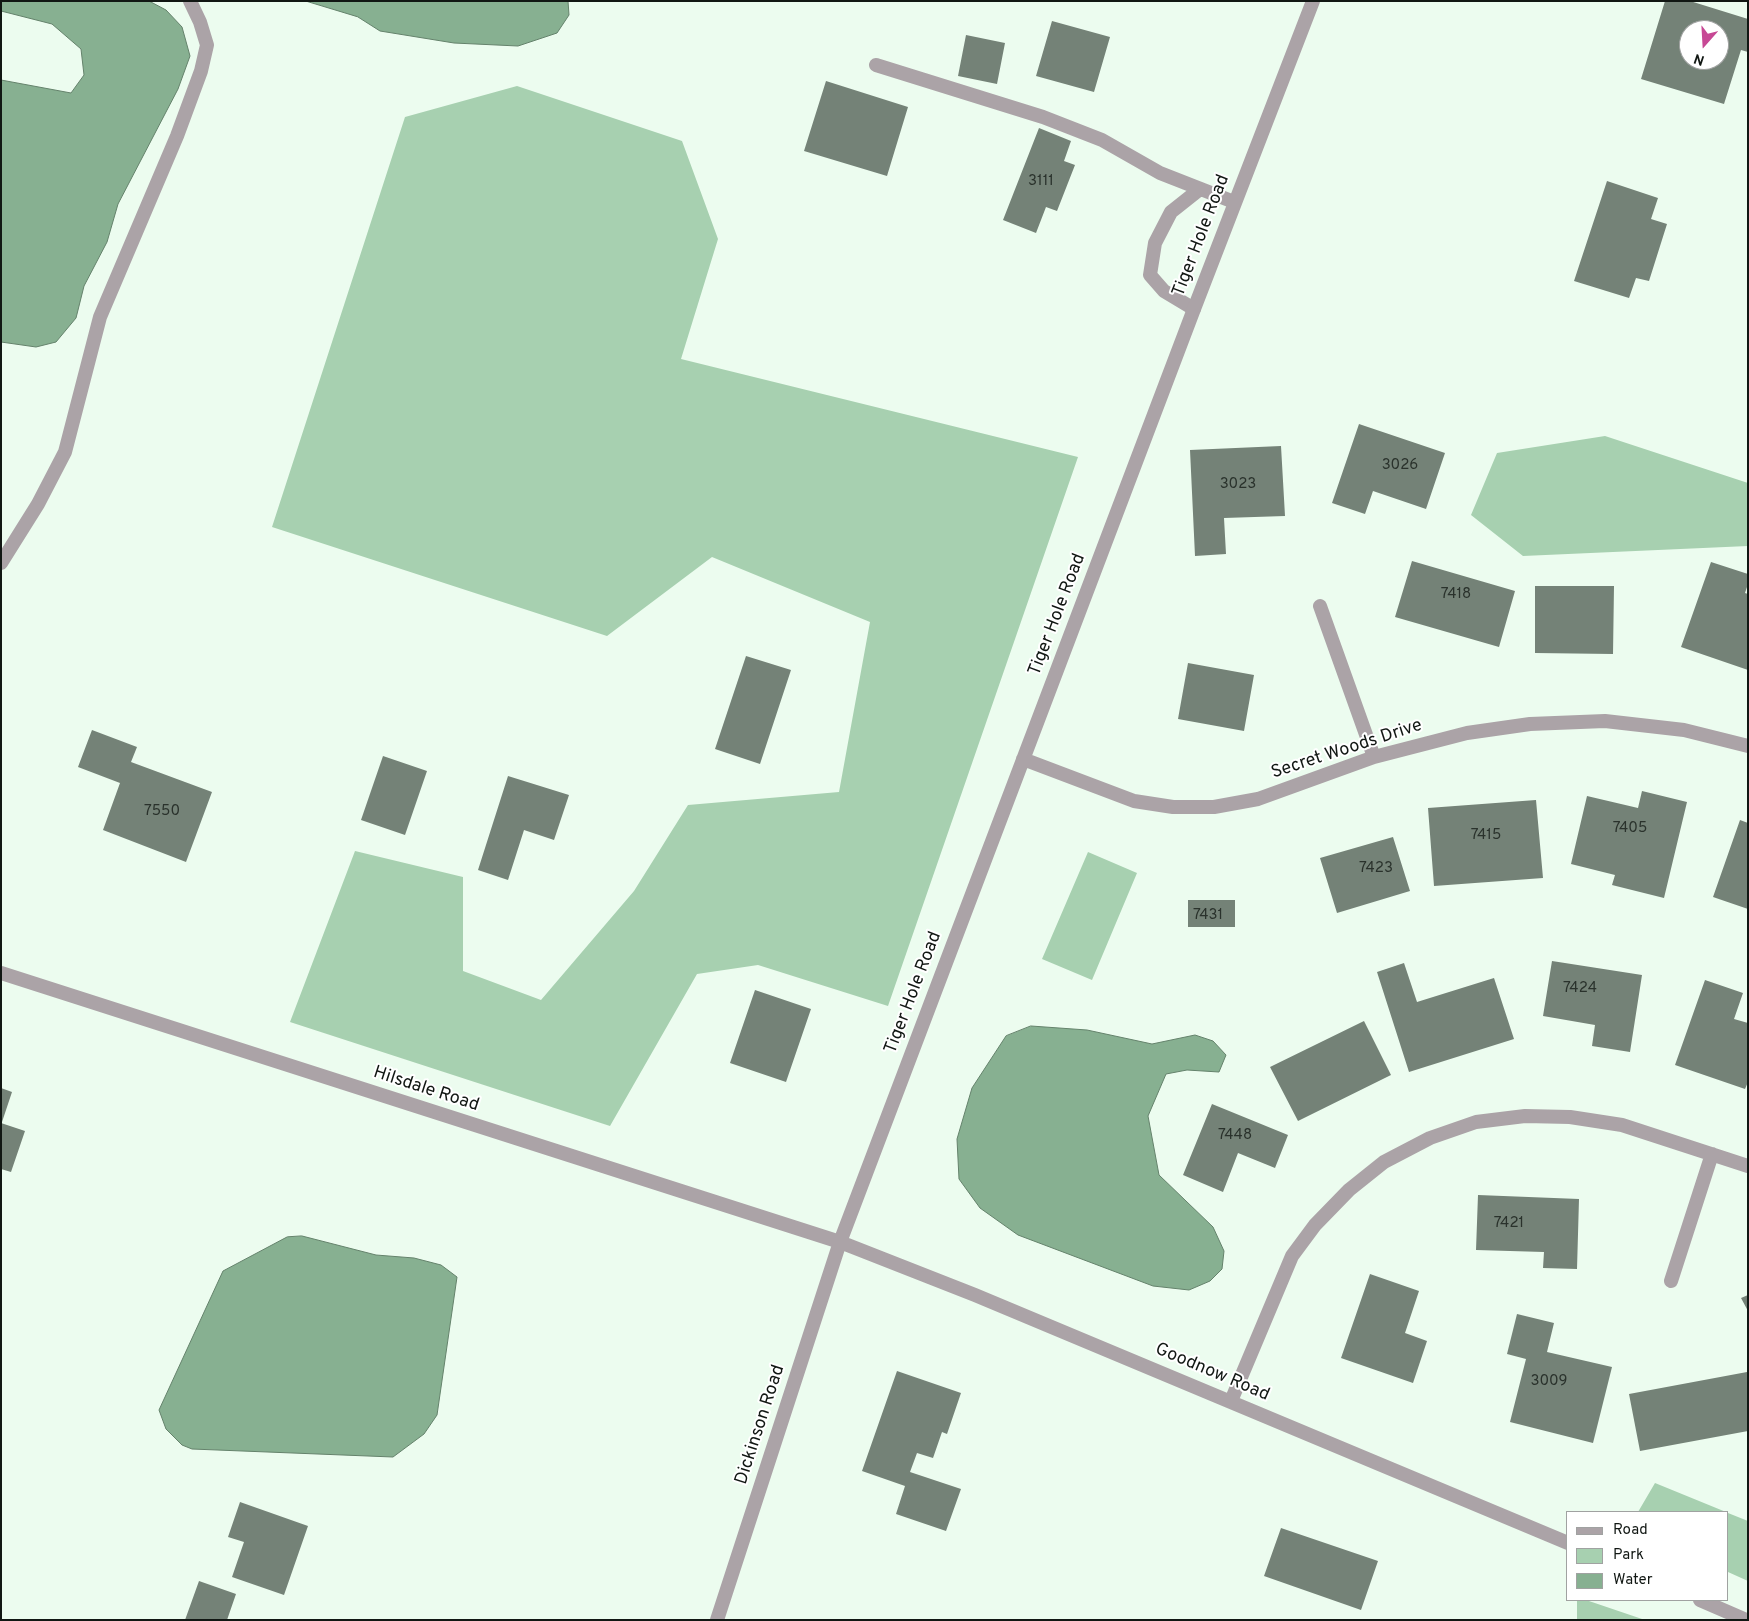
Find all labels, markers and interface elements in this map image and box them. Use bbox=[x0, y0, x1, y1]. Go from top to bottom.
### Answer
north arrow bbox=[1679, 20, 1729, 70]
text: N bbox=[1692, 49, 1707, 68]
street label: Tiger Hole Road bbox=[1169, 172, 1235, 300]
house number: 3111 bbox=[1028, 173, 1054, 191]
house number: 3026 bbox=[1382, 457, 1418, 475]
house number: 3023 bbox=[1220, 476, 1256, 494]
street label: Tiger Hole Road bbox=[1025, 551, 1091, 679]
house number: 7418 bbox=[1441, 586, 1471, 604]
street label: Secret Woods Drive bbox=[1269, 715, 1425, 785]
house number: 7550 bbox=[144, 803, 180, 821]
house number: 7405 bbox=[1613, 820, 1647, 838]
house number: 7415 bbox=[1471, 827, 1501, 845]
house number: 7423 bbox=[1359, 860, 1393, 878]
house number: 7431 bbox=[1193, 907, 1223, 925]
street label: Tiger Hole Road bbox=[881, 929, 947, 1057]
house number: 7424 bbox=[1563, 980, 1597, 998]
street label: Hilsdale Road bbox=[370, 1063, 482, 1117]
house number: 7448 bbox=[1218, 1127, 1252, 1145]
house number: 7421 bbox=[1494, 1215, 1524, 1233]
street label: Goodnow Road bbox=[1152, 1339, 1272, 1407]
street label: Dickinson Road bbox=[732, 1363, 790, 1487]
house number: 3009 bbox=[1531, 1373, 1567, 1391]
legend bbox=[1566, 1511, 1729, 1601]
text: Road bbox=[1613, 1521, 1648, 1540]
text: Park bbox=[1613, 1546, 1644, 1565]
text: Water bbox=[1613, 1571, 1652, 1590]

